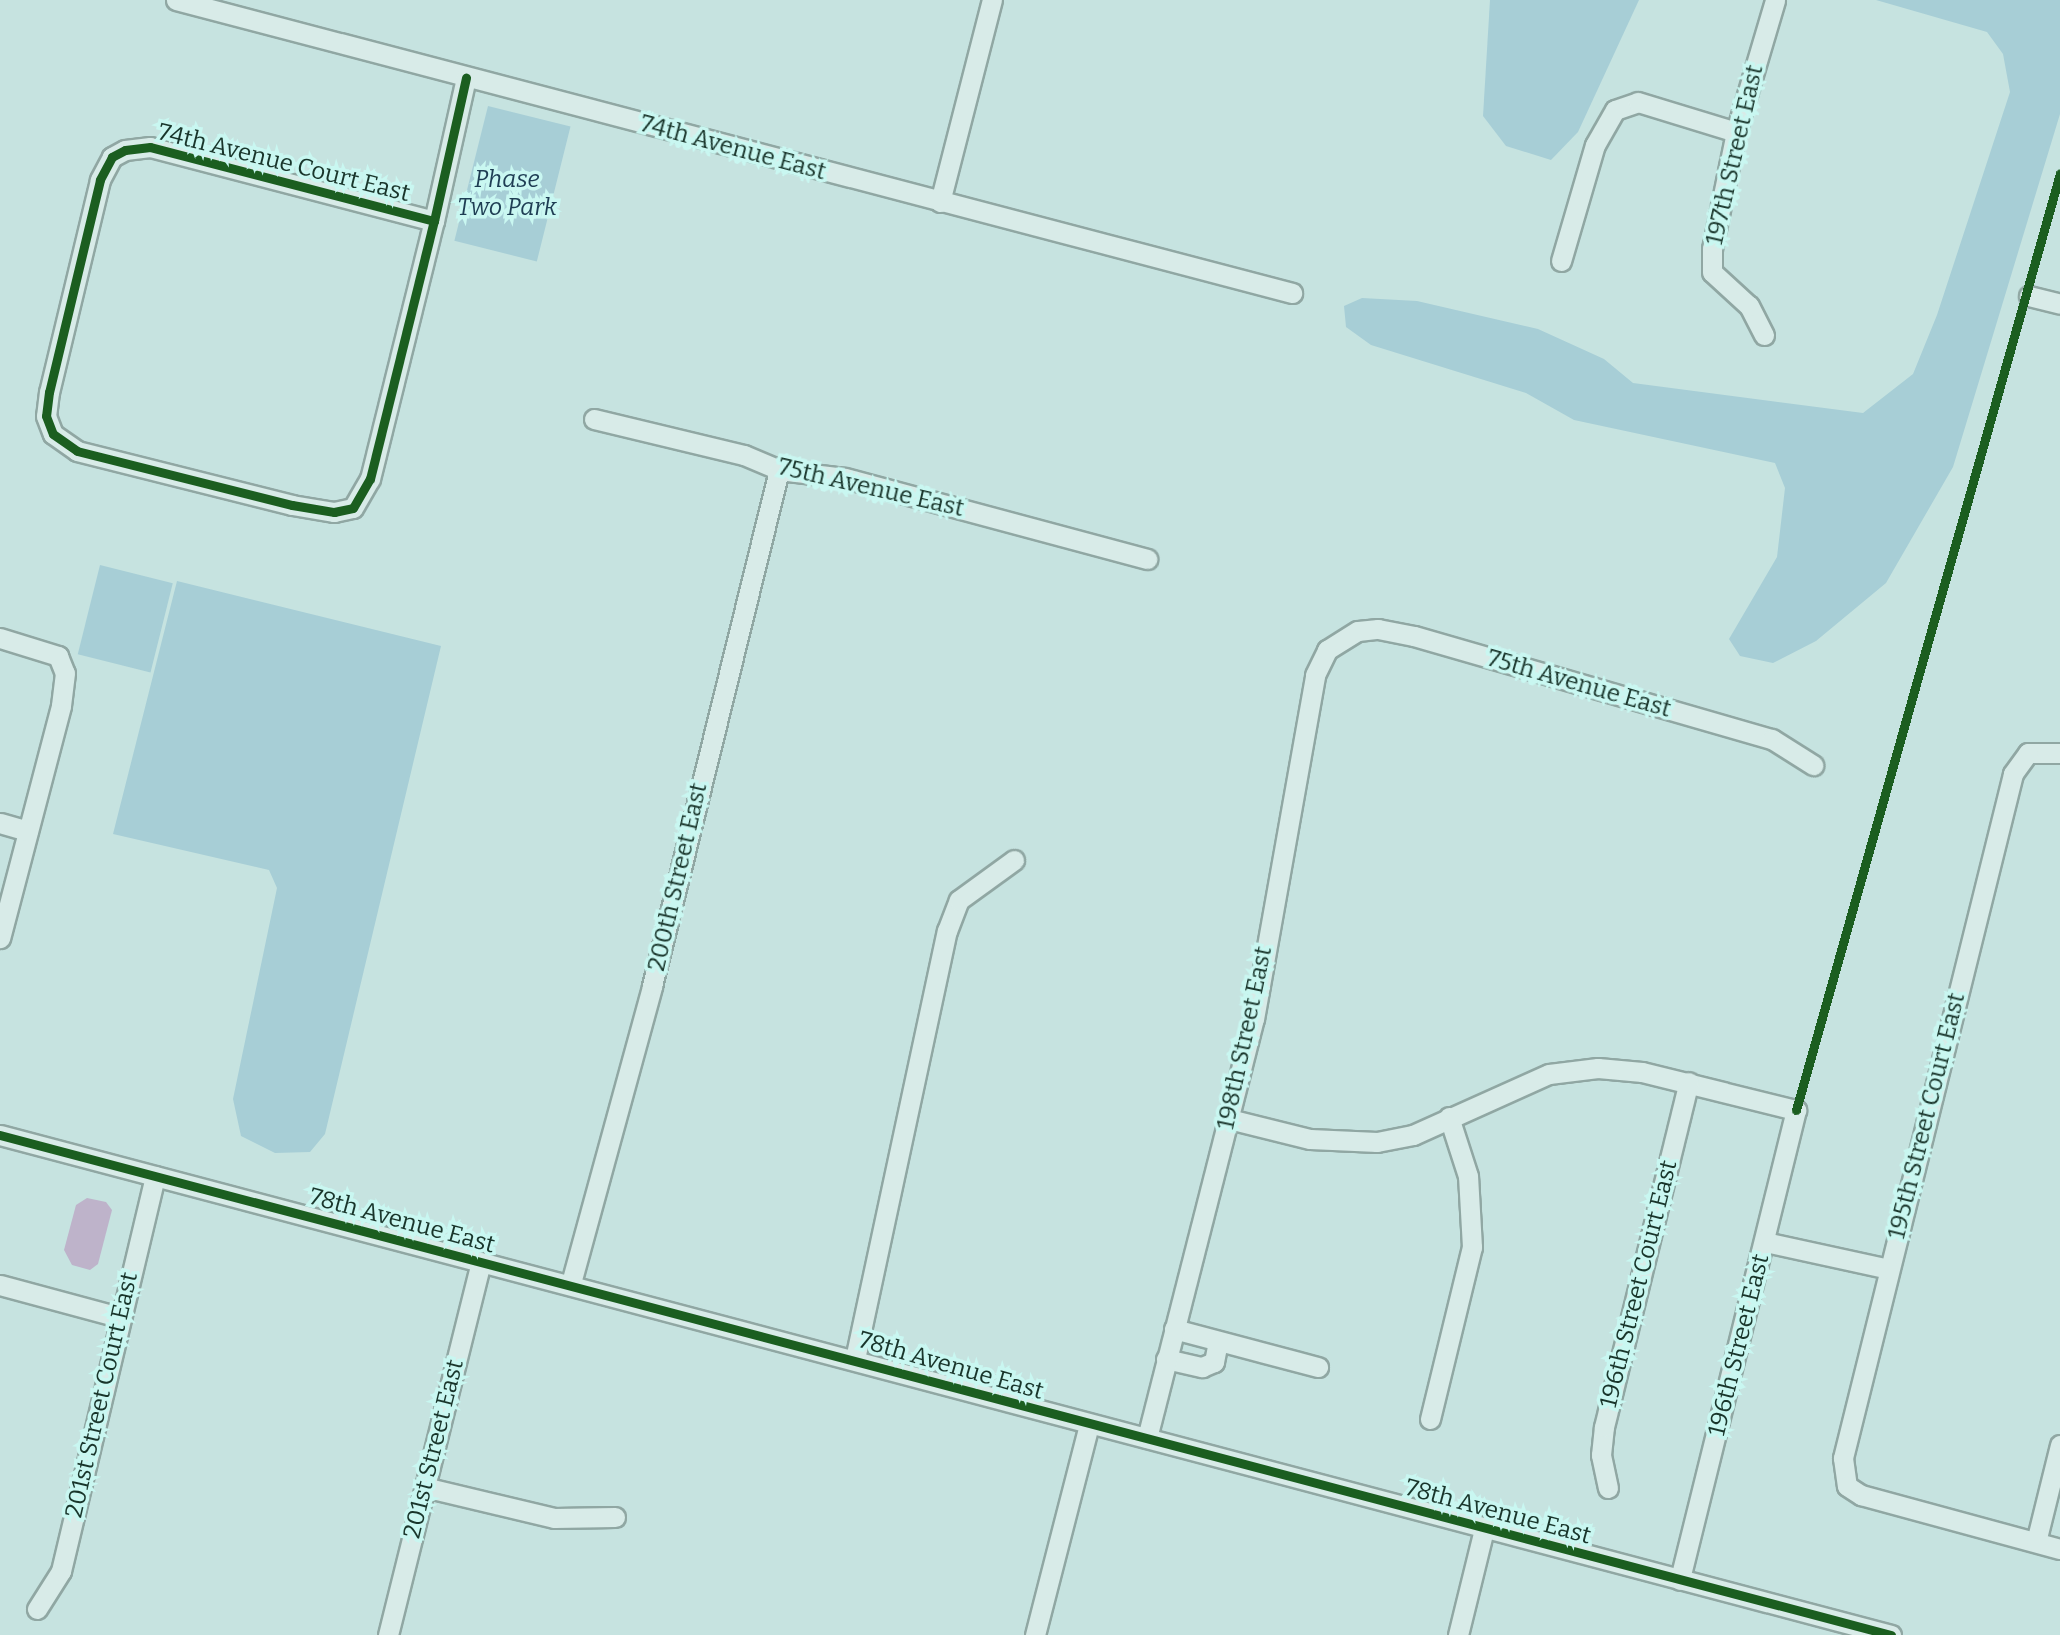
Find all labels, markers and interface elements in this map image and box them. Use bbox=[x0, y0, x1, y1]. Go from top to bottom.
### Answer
street label: 197th Street East bbox=[1700, 62, 1770, 248]
street label: 74th Avenue East bbox=[637, 109, 829, 187]
street label: 74th Avenue Court East bbox=[155, 118, 413, 208]
park label: Phase Two Park bbox=[457, 166, 557, 222]
street label: 75th Avenue East bbox=[775, 453, 967, 523]
street label: 75th Avenue East bbox=[1484, 644, 1674, 724]
street label: 200th Street East bbox=[642, 780, 714, 974]
street label: 198th Street East bbox=[1212, 944, 1278, 1132]
street label: 195th Street Court East bbox=[1882, 990, 1972, 1242]
street label: 196th Street Court East bbox=[1594, 1157, 1684, 1411]
street label: 78th Avenue East bbox=[306, 1182, 498, 1260]
street label: 196th Street East bbox=[1702, 1251, 1776, 1439]
street label: 201st Street Court East bbox=[60, 1269, 144, 1521]
street label: 78th Avenue East bbox=[855, 1326, 1047, 1406]
street label: 201st Street East bbox=[398, 1357, 470, 1541]
street label: 78th Avenue East bbox=[1402, 1473, 1594, 1551]

